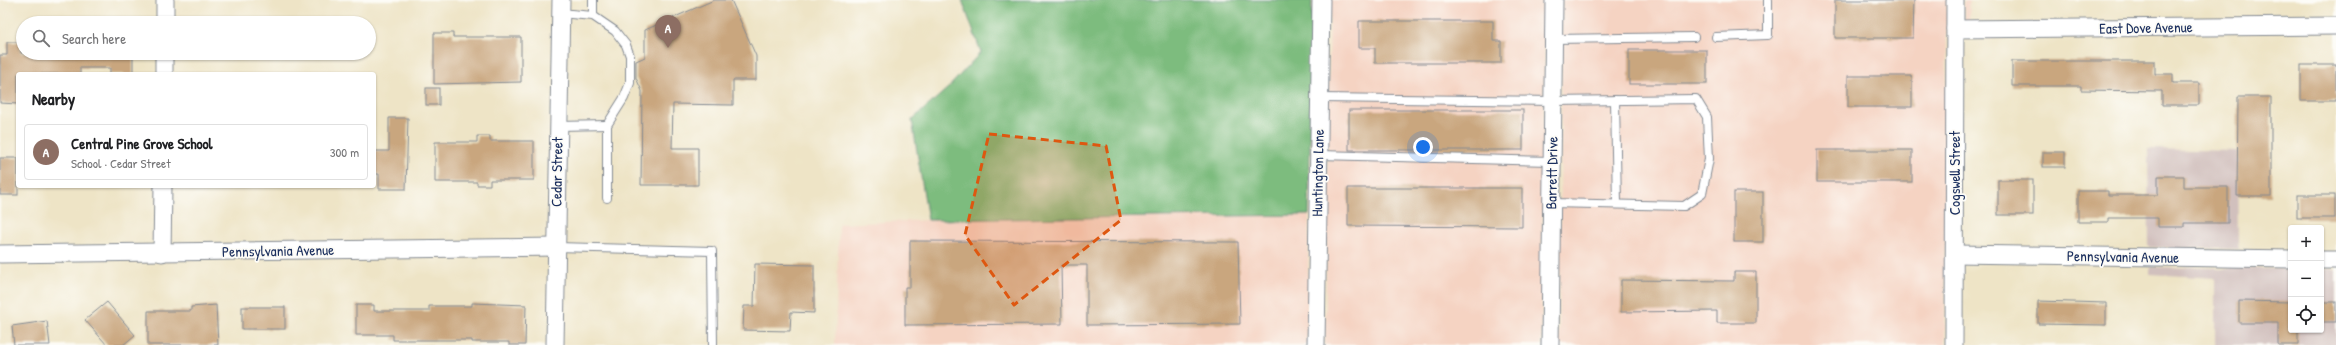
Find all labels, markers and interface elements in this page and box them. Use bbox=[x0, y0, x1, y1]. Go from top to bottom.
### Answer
pin: A bbox=[655, 15, 681, 48]
search box bbox=[16, 16, 376, 60]
street label: East Dove Avenue bbox=[2099, 16, 2193, 39]
icon: search bbox=[30, 27, 52, 49]
text: Search here bbox=[62, 28, 126, 49]
text: Nearby bbox=[32, 87, 75, 110]
street label: Huntington Lane bbox=[1306, 129, 1329, 217]
street label: Cogswell Street bbox=[1944, 130, 1965, 215]
text: Central Pine Grove School bbox=[71, 133, 213, 154]
street label: Cedar Street bbox=[545, 136, 568, 207]
street label: Barrett Drive bbox=[1540, 136, 1563, 210]
your location bbox=[1413, 137, 1433, 157]
text: A bbox=[43, 143, 49, 161]
text: 300 m bbox=[330, 143, 359, 161]
text: School · Cedar Street bbox=[71, 154, 171, 172]
map controls bbox=[2288, 225, 2324, 333]
button: + bbox=[2288, 225, 2324, 261]
street label: Pennsylvania Avenue bbox=[222, 239, 334, 262]
street label: Pennsylvania Avenue bbox=[2067, 245, 2179, 268]
button: − bbox=[2288, 261, 2324, 297]
button: locate bbox=[2288, 297, 2324, 333]

